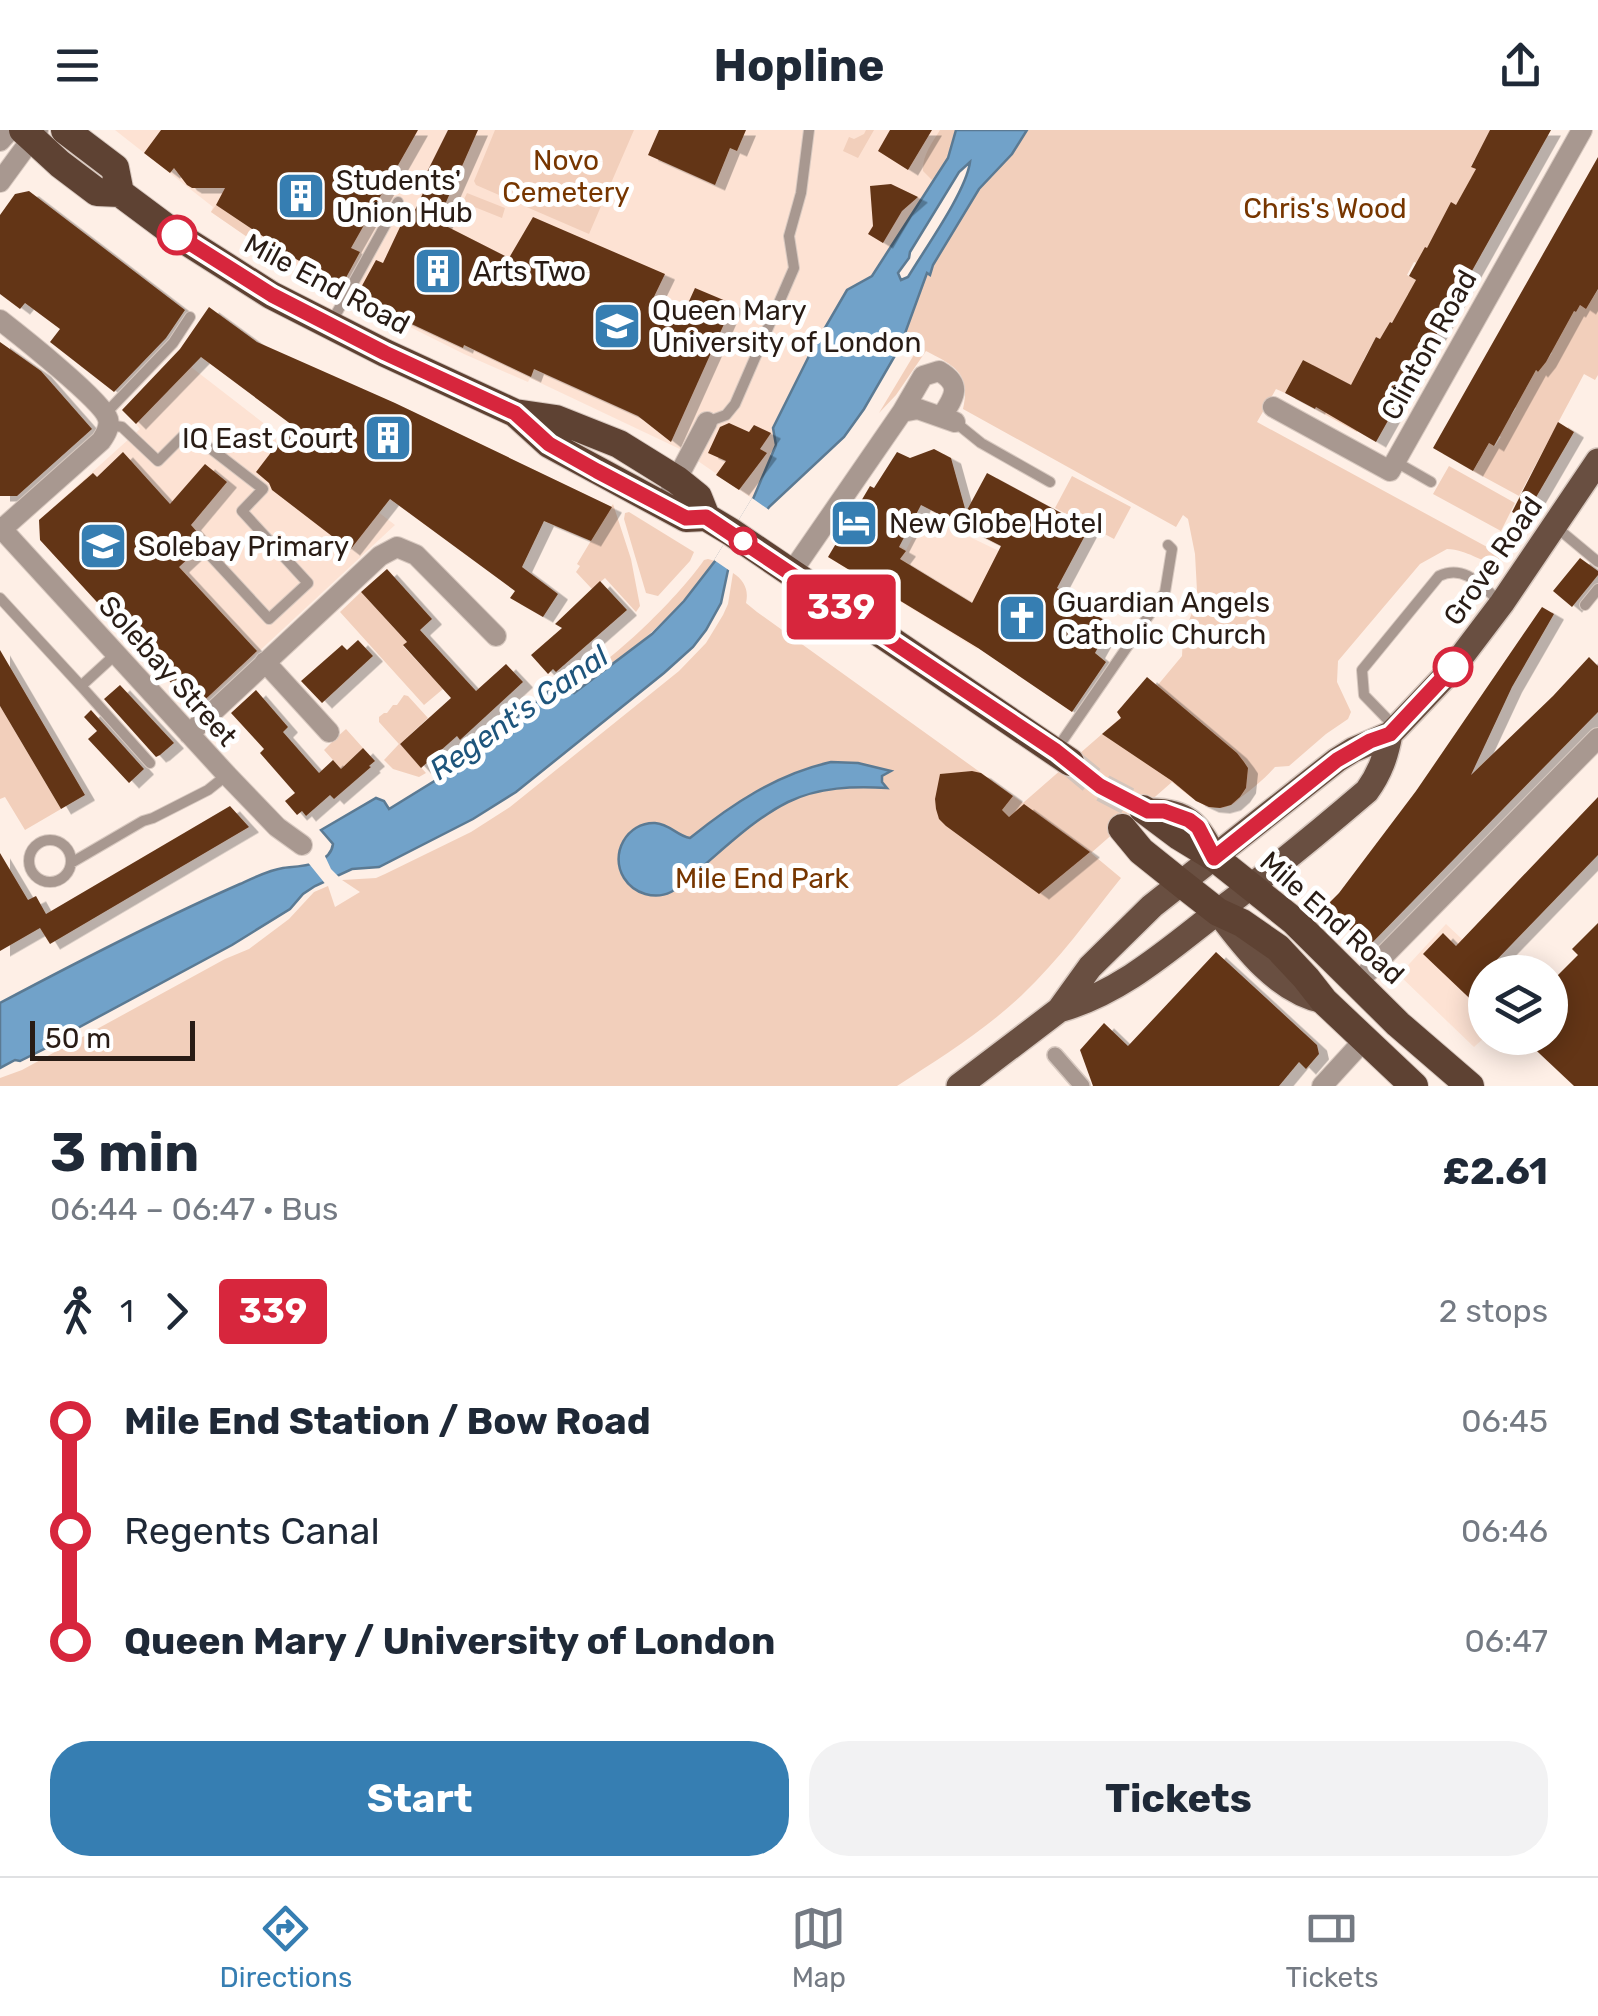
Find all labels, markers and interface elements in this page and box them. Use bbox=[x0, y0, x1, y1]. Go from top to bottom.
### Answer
icon: menu bbox=[50, 38, 105, 93]
icon: share bbox=[1493, 38, 1548, 93]
text: Hopline bbox=[714, 39, 884, 92]
park label: Novo Cemetery bbox=[502, 144, 630, 209]
place label: Students' Union Hub bbox=[336, 164, 473, 229]
building icon: Students' Union Hub bbox=[275, 170, 327, 222]
park label: Chris's Wood bbox=[1243, 192, 1407, 225]
unlabelled marker bbox=[158, 216, 196, 254]
street label: Mile End Road bbox=[239, 227, 415, 341]
building icon: Arts Two bbox=[412, 245, 464, 297]
place label: Arts Two bbox=[473, 255, 586, 288]
street label: Clinton Road bbox=[1374, 264, 1484, 426]
place label: Queen Mary University of London bbox=[652, 294, 921, 359]
school or university icon: Queen Mary University of London bbox=[591, 300, 643, 352]
building icon: IQ East Court bbox=[362, 412, 414, 464]
place label: IQ East Court bbox=[182, 422, 353, 455]
street label: Grove Road bbox=[1437, 491, 1549, 631]
hotel icon: New Globe Hotel bbox=[828, 497, 880, 549]
place label: New Globe Hotel bbox=[889, 507, 1103, 540]
school or university icon: Solebay Primary bbox=[77, 520, 129, 572]
unlabelled marker bbox=[730, 528, 756, 554]
place label: Solebay Primary bbox=[138, 530, 349, 563]
line badge: 339 bbox=[784, 574, 898, 640]
text: 339 bbox=[807, 586, 875, 628]
place label: Guardian Angels Catholic Church bbox=[1057, 586, 1270, 651]
street label: Solebay Street bbox=[92, 589, 244, 753]
church icon: Guardian Angels Catholic Church bbox=[996, 592, 1048, 644]
water label: Regent's Canal bbox=[423, 638, 616, 788]
unlabelled marker bbox=[1434, 648, 1472, 686]
street label: Mile End Road bbox=[1253, 845, 1411, 991]
park label: Mile End Park bbox=[675, 862, 850, 895]
map controls bbox=[1468, 955, 1568, 1055]
button: layers bbox=[1468, 955, 1568, 1055]
scale bar bbox=[30, 1016, 195, 1060]
text: 50 m bbox=[45, 1022, 111, 1055]
text: 3 min bbox=[50, 1120, 199, 1185]
text: £2.61 bbox=[1442, 1148, 1548, 1194]
text: 06:44 – 06:47 · Bus bbox=[50, 1190, 338, 1228]
icon: walk bbox=[50, 1284, 105, 1339]
icon: forward bbox=[149, 1284, 204, 1339]
text: 339 bbox=[239, 1290, 307, 1332]
text: 1 bbox=[120, 1292, 134, 1330]
text: 2 stops bbox=[1439, 1292, 1548, 1330]
text: Mile End Station / Bow Road bbox=[124, 1398, 651, 1444]
text: 06:45 bbox=[1461, 1402, 1548, 1440]
text: Regents Canal bbox=[124, 1508, 380, 1554]
text: 06:46 bbox=[1461, 1512, 1548, 1550]
text: Queen Mary / University of London bbox=[124, 1618, 775, 1664]
text: 06:47 bbox=[1464, 1622, 1548, 1660]
button: Start bbox=[50, 1741, 789, 1856]
button: Tickets bbox=[809, 1741, 1548, 1856]
tab: Directions bbox=[220, 1901, 352, 1994]
tab: Map bbox=[791, 1901, 846, 1994]
tab: Tickets bbox=[1285, 1901, 1378, 1994]

